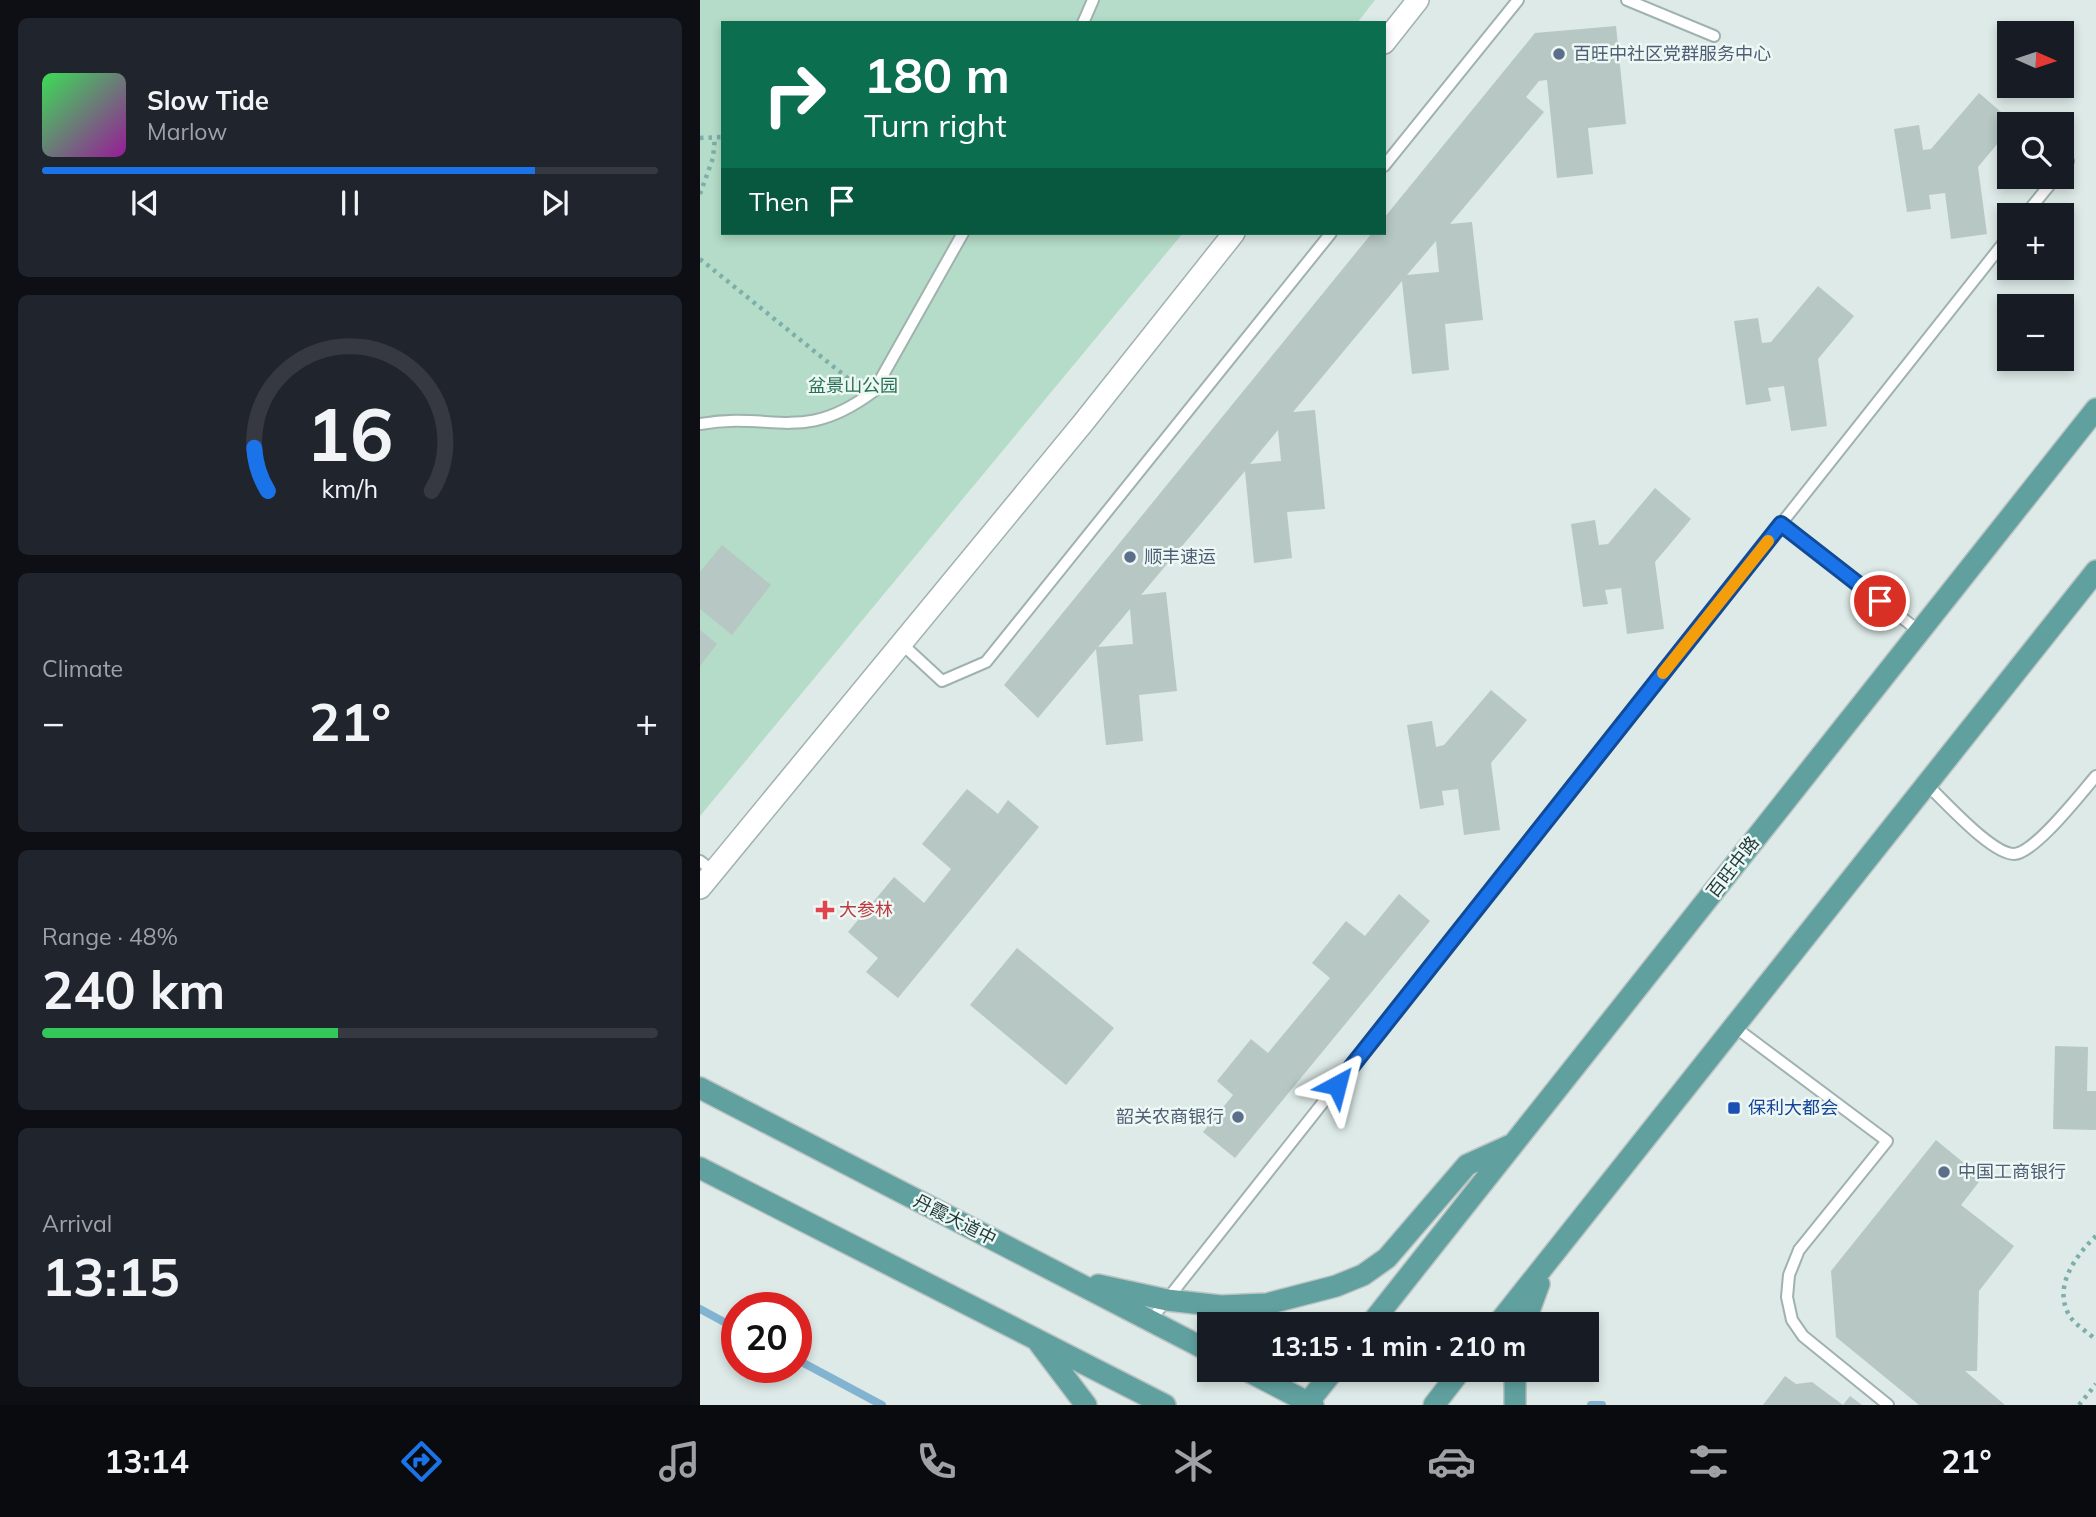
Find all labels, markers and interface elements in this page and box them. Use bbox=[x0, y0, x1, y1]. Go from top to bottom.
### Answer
north arrow bbox=[1997, 21, 2074, 98]
map controls bbox=[1997, 21, 2074, 371]
place label: 百旺中社区党群服务中心 bbox=[1573, 42, 1771, 65]
text: 180 m bbox=[864, 44, 1010, 105]
marker: 百旺中社区党群服务中心 bbox=[1551, 46, 1567, 62]
icon: right bbox=[749, 49, 840, 140]
text: Slow Tide bbox=[147, 84, 269, 117]
text: Turn right bbox=[864, 105, 1007, 145]
button: search bbox=[1997, 112, 2074, 189]
text: Marlow bbox=[147, 117, 227, 146]
icon: arrive bbox=[823, 182, 861, 220]
icon: previous bbox=[126, 184, 164, 222]
icon: pause bbox=[331, 184, 369, 222]
icon: next bbox=[536, 184, 574, 222]
text: Then bbox=[749, 185, 809, 218]
button: + bbox=[1997, 203, 2074, 280]
button: − bbox=[1997, 294, 2074, 371]
park label: 盆景山公园 bbox=[808, 374, 898, 397]
text: 16 bbox=[306, 389, 394, 480]
text: km/h bbox=[322, 473, 378, 504]
place label: 顺丰速运 bbox=[1144, 545, 1216, 568]
marker: 顺丰速运 bbox=[1122, 549, 1138, 565]
pin bbox=[1850, 571, 1910, 631]
icon: arrive bbox=[1861, 582, 1899, 620]
text: Climate bbox=[42, 654, 123, 683]
text: 21° bbox=[309, 689, 391, 754]
text: − bbox=[42, 698, 65, 746]
text: + bbox=[635, 698, 658, 746]
street label: 百旺中路 bbox=[1701, 831, 1764, 902]
place label: 大参林 bbox=[839, 898, 893, 921]
marker: 大参林 bbox=[817, 902, 833, 918]
text: Range · 48% bbox=[42, 922, 178, 951]
text: 240 km bbox=[42, 957, 225, 1022]
position arrow bbox=[1300, 1048, 1374, 1122]
place label: 保利大都会 bbox=[1748, 1096, 1838, 1119]
marker: 保利大都会 bbox=[1726, 1100, 1742, 1116]
place label: 韶关农商银行 bbox=[1116, 1105, 1224, 1128]
marker: 韶关农商银行 bbox=[1230, 1109, 1246, 1125]
place label: 中国工商银行 bbox=[1958, 1160, 2066, 1183]
marker: 中国工商银行 bbox=[1936, 1164, 1952, 1180]
street label: 丹霞大道中 bbox=[910, 1189, 1001, 1250]
text: Arrival bbox=[42, 1209, 112, 1238]
text: 13:15 bbox=[42, 1244, 180, 1309]
speed limit sign: 20 bbox=[721, 1292, 812, 1383]
text: 13:15 · 1 min · 210 m bbox=[1270, 1330, 1526, 1363]
icon: directions bbox=[397, 1437, 446, 1486]
icon: music bbox=[655, 1437, 704, 1486]
icon: phone bbox=[912, 1437, 961, 1486]
icon: climate bbox=[1169, 1437, 1218, 1486]
icon: car bbox=[1427, 1437, 1476, 1486]
icon: filters bbox=[1684, 1437, 1733, 1486]
text: 13:14 bbox=[104, 1441, 189, 1481]
text: 21° bbox=[1941, 1441, 1992, 1481]

